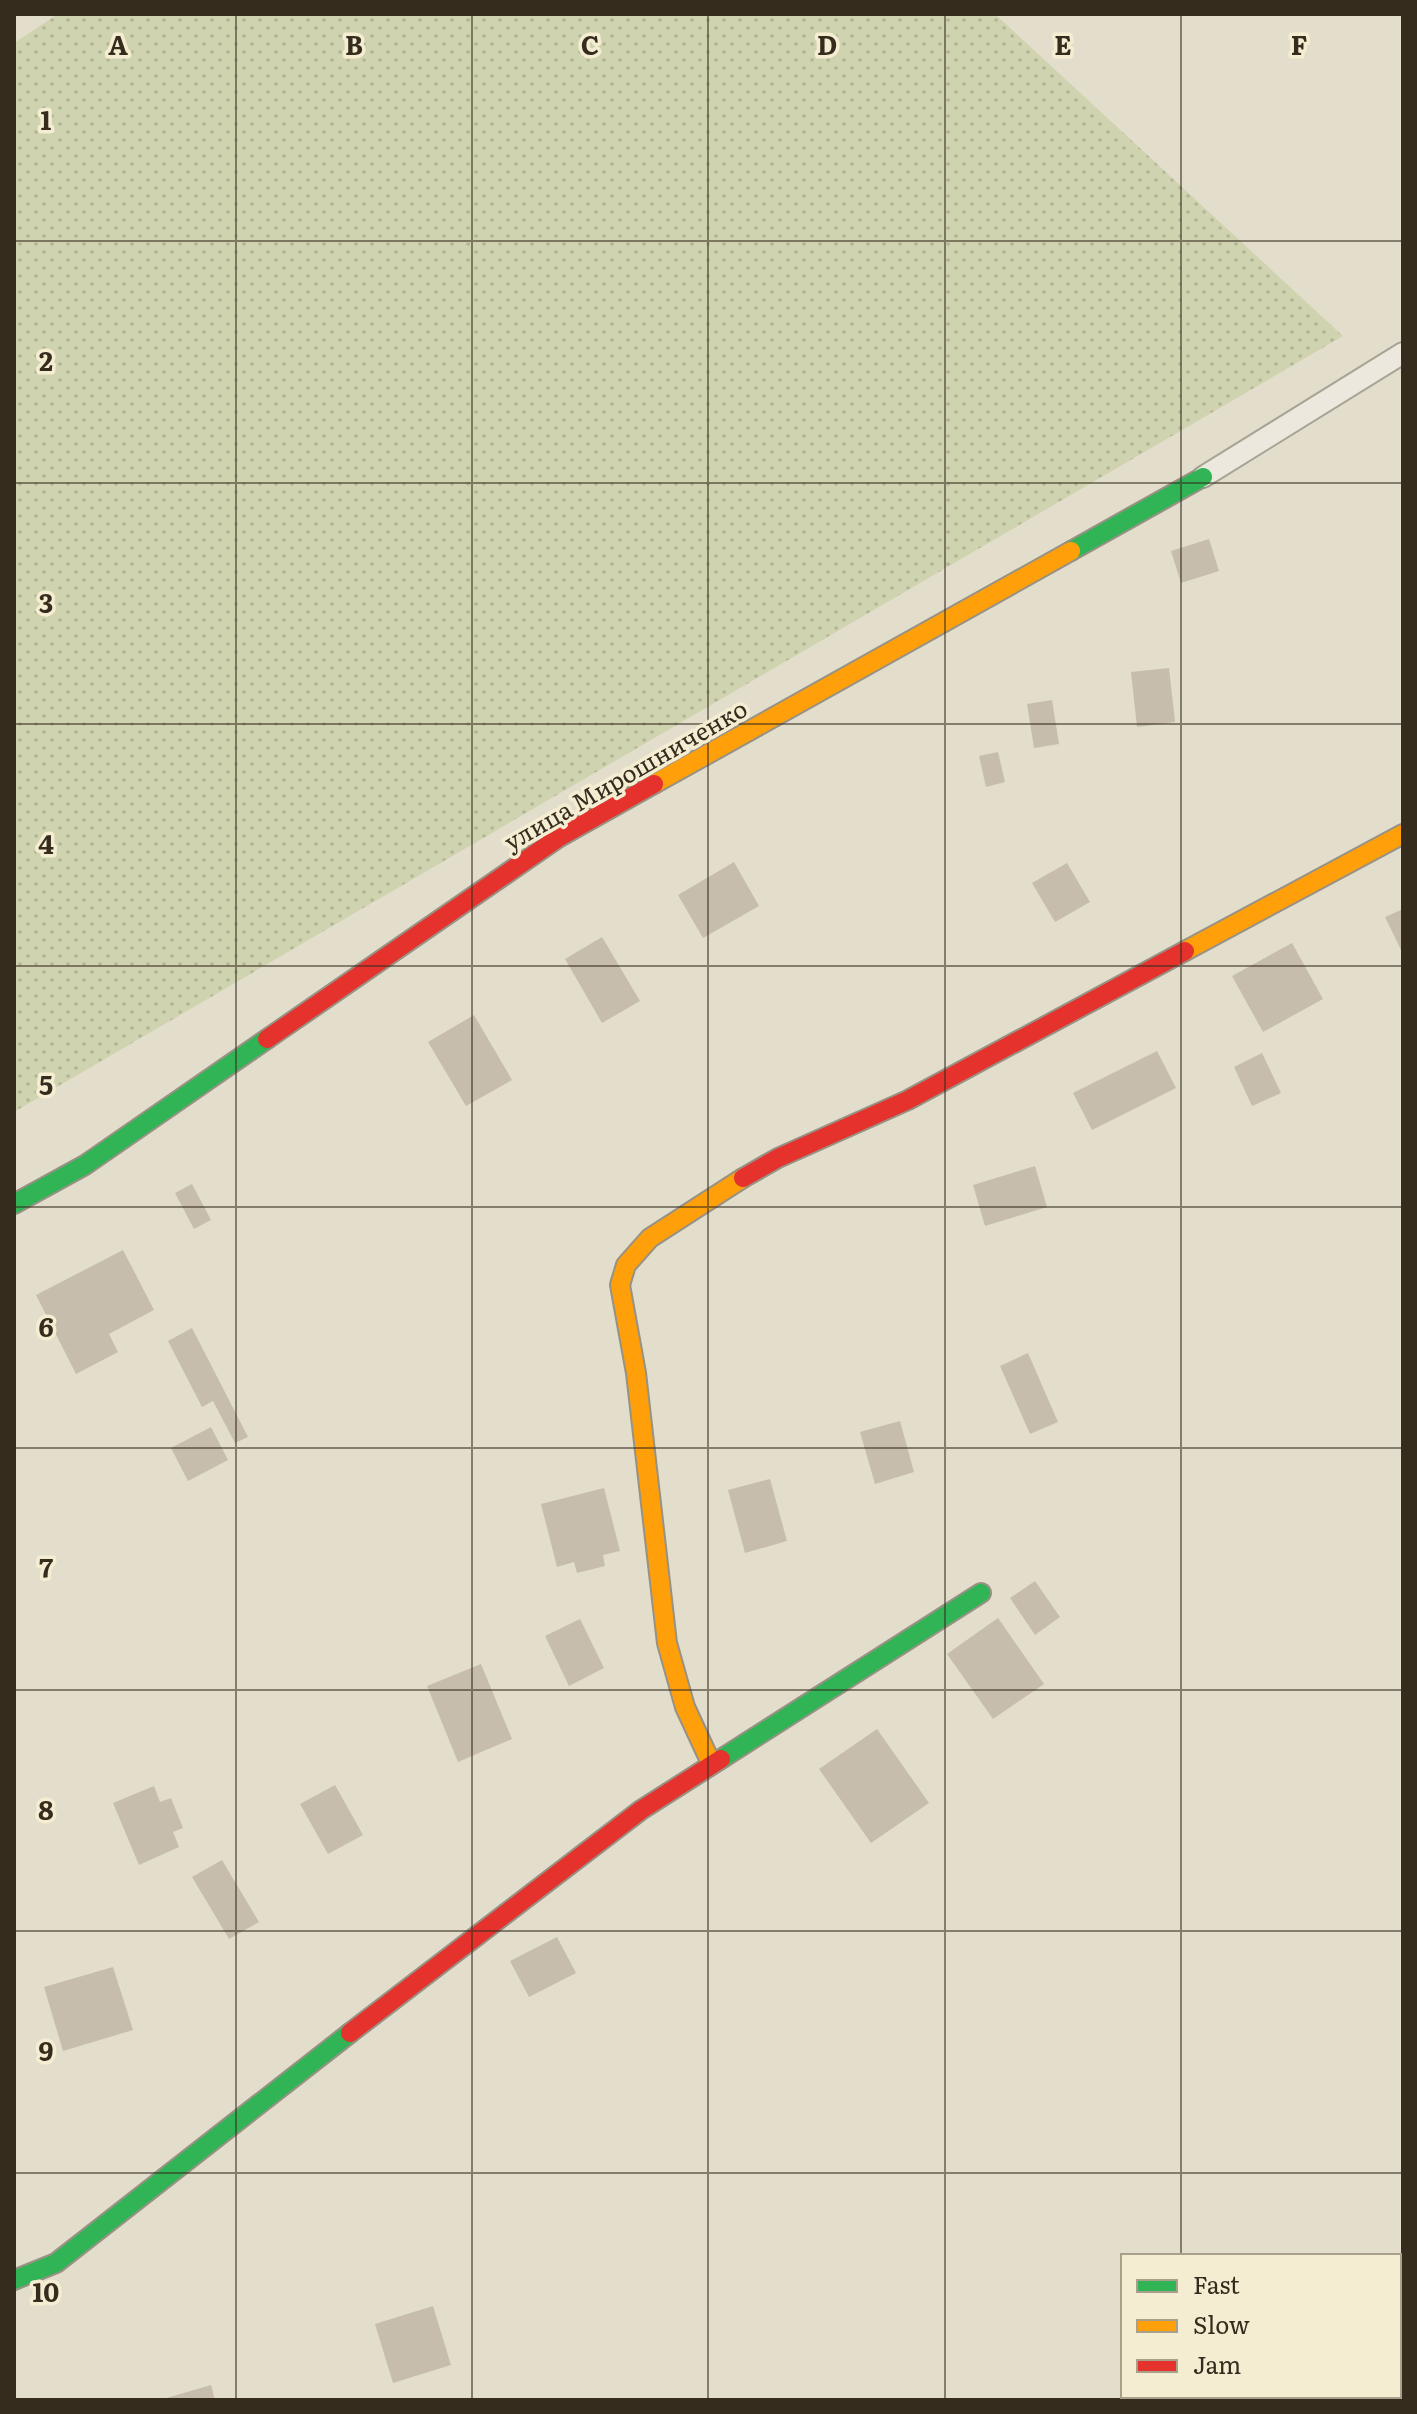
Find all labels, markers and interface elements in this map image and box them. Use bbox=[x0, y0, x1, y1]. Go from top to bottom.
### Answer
text: A bbox=[108, 24, 128, 63]
text: B bbox=[345, 24, 363, 63]
text: C bbox=[581, 24, 599, 63]
text: D bbox=[817, 24, 837, 63]
text: E bbox=[1054, 24, 1072, 63]
text: F bbox=[1291, 24, 1307, 63]
text: 1 bbox=[41, 99, 52, 138]
text: 2 bbox=[39, 340, 53, 379]
text: 3 bbox=[39, 582, 53, 621]
street label: улица Мирошниченко bbox=[497, 690, 753, 858]
text: 4 bbox=[38, 823, 54, 862]
text: 5 bbox=[39, 1064, 53, 1103]
text: 6 bbox=[38, 1306, 54, 1345]
text: 7 bbox=[39, 1547, 53, 1586]
text: 8 bbox=[38, 1789, 54, 1828]
text: 9 bbox=[39, 2030, 54, 2069]
legend bbox=[1121, 2254, 1401, 2398]
text: Fast bbox=[1193, 2266, 1240, 2301]
text: 10 bbox=[33, 2271, 59, 2310]
text: Slow bbox=[1193, 2306, 1250, 2341]
text: Jam bbox=[1193, 2346, 1241, 2381]

